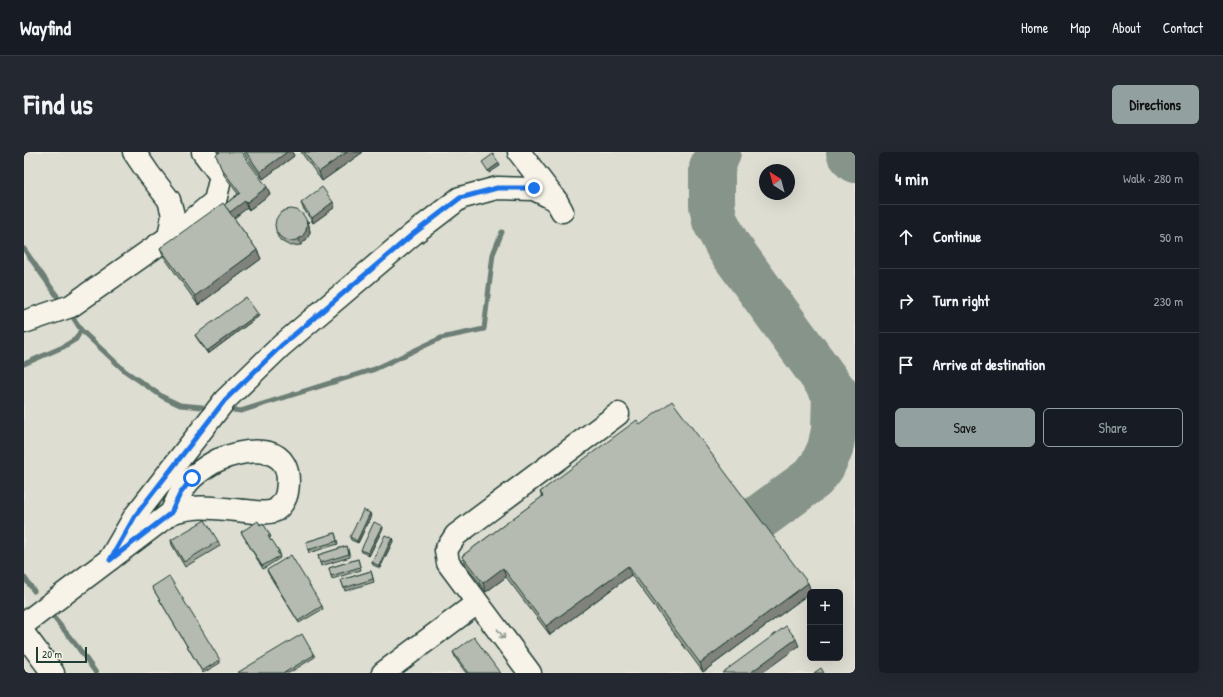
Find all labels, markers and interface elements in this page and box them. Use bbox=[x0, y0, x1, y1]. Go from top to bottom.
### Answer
text: Wayfind bbox=[20, 15, 71, 41]
text: Home bbox=[1021, 18, 1048, 37]
text: Map bbox=[1070, 18, 1090, 37]
text: About bbox=[1112, 18, 1141, 37]
text: Contact bbox=[1163, 18, 1203, 37]
text: Find us bbox=[24, 85, 93, 123]
button: Directions bbox=[1112, 85, 1199, 124]
north arrow bbox=[759, 164, 795, 200]
text: 4 min bbox=[895, 167, 928, 190]
text: Walk · 280 m bbox=[1123, 169, 1183, 187]
route end bbox=[525, 179, 543, 197]
icon: ahead bbox=[895, 226, 917, 248]
text: Continue bbox=[933, 226, 981, 247]
text: 50 m bbox=[1160, 228, 1183, 246]
icon: right bbox=[895, 290, 917, 312]
text: Turn right bbox=[933, 290, 989, 311]
text: 230 m bbox=[1153, 292, 1183, 310]
icon: arrive bbox=[895, 354, 917, 376]
text: Arrive at destination bbox=[933, 354, 1045, 375]
button: Save bbox=[895, 408, 1035, 447]
button: Share bbox=[1043, 408, 1183, 447]
route start bbox=[183, 469, 201, 487]
map controls bbox=[807, 589, 843, 661]
button: + bbox=[807, 589, 843, 625]
button: − bbox=[807, 625, 843, 661]
one-way arrow bbox=[497, 628, 505, 639]
scale bar bbox=[36, 645, 87, 664]
text: 20 m bbox=[42, 647, 62, 661]

